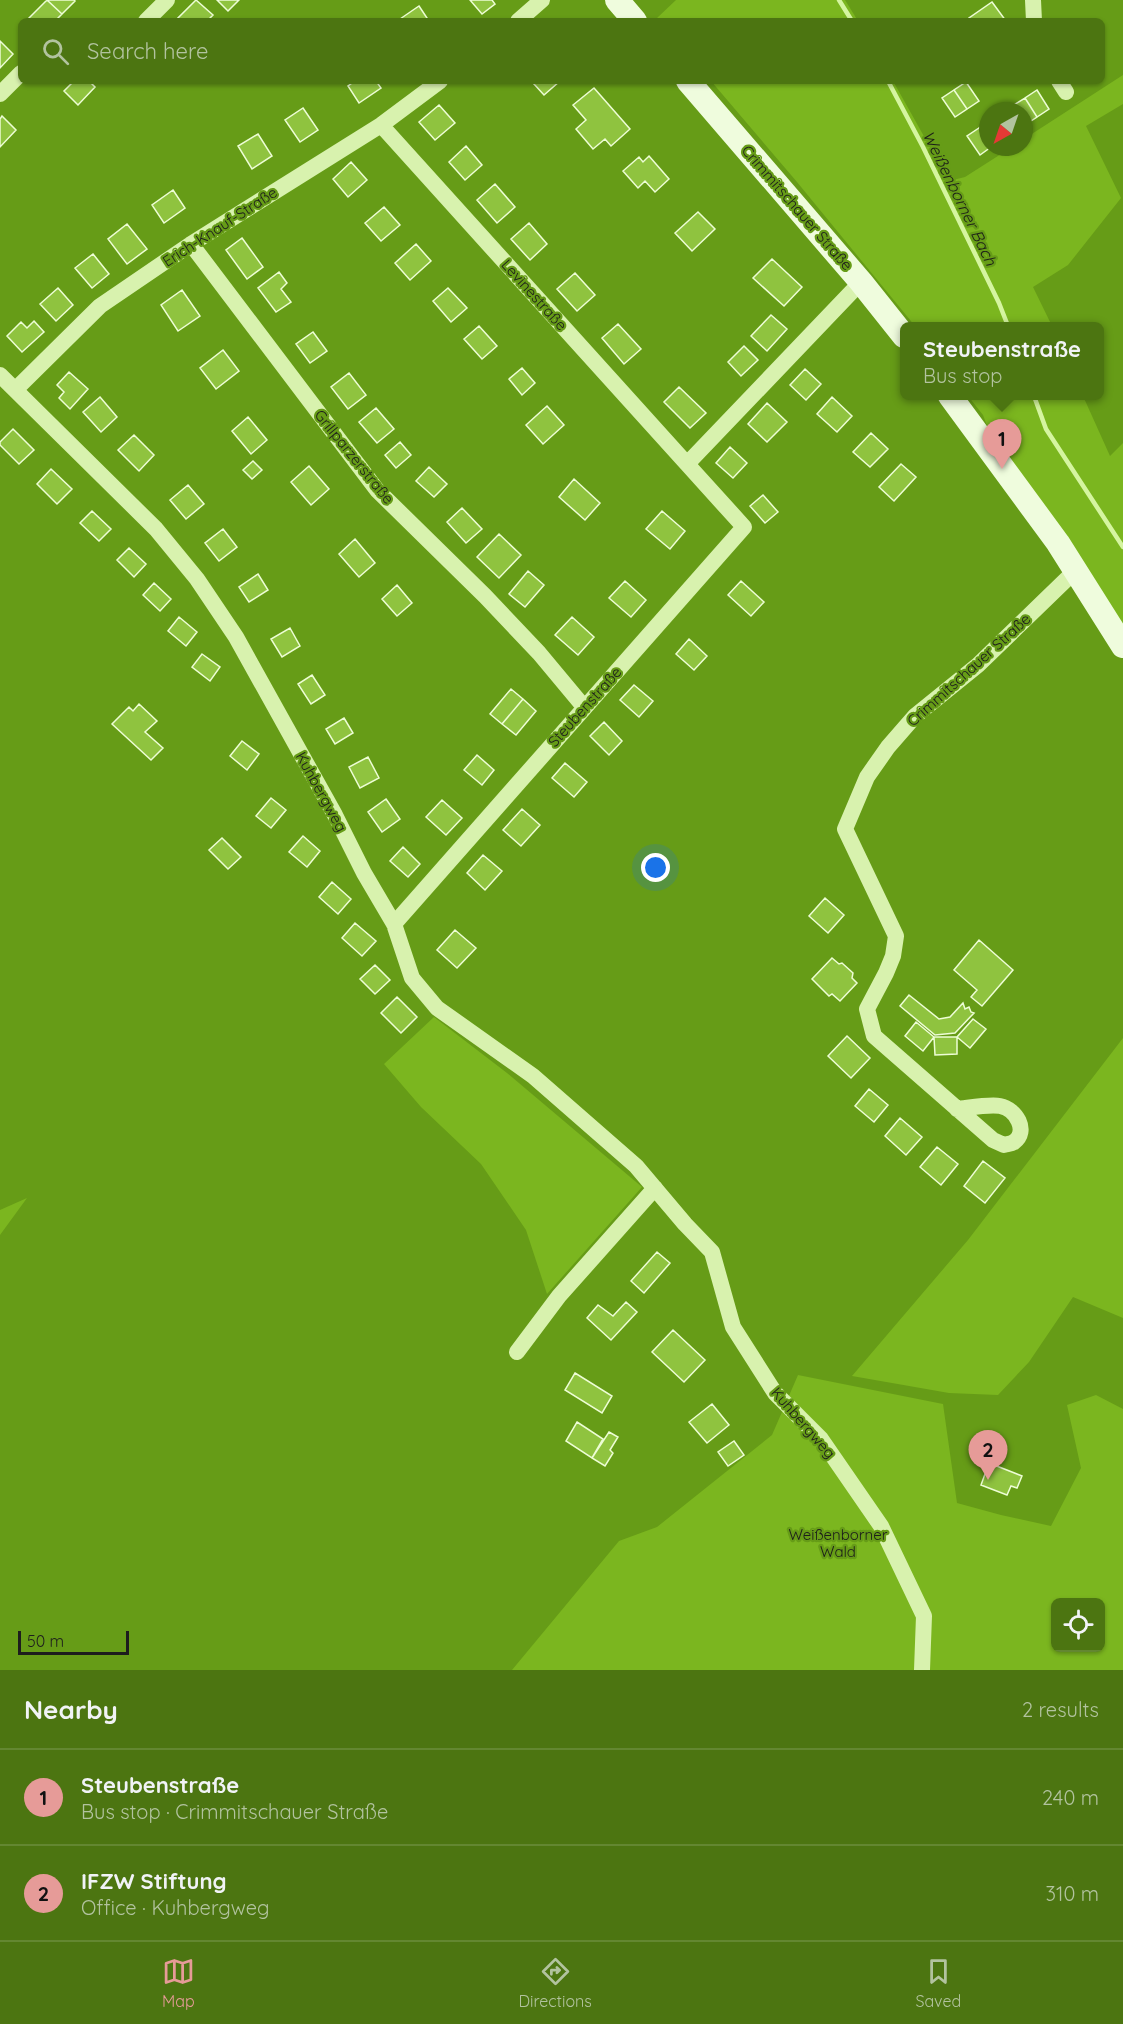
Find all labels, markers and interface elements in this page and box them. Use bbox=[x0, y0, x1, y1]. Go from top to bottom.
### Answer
search box bbox=[18, 18, 1105, 84]
icon: search bbox=[39, 35, 72, 68]
text: Search here bbox=[87, 37, 208, 65]
north arrow bbox=[979, 102, 1033, 156]
water label: Weißenborner Bach bbox=[919, 127, 1002, 269]
street label: Crimmitschauer Straße bbox=[738, 141, 857, 274]
street label: Erich-Knauf-Straße bbox=[159, 182, 281, 271]
street label: Levinestraße bbox=[498, 255, 571, 334]
popup bbox=[900, 322, 1104, 400]
text: Steubenstraße bbox=[923, 335, 1081, 363]
text: Bus stop bbox=[923, 363, 1002, 388]
street label: Grillparzerstraße bbox=[311, 406, 398, 508]
pin: 1 bbox=[982, 420, 1022, 469]
street label: Crimmitschauer Straße bbox=[903, 609, 1034, 730]
street label: Steubenstraße bbox=[544, 663, 626, 751]
street label: Kuhbergweg bbox=[292, 748, 351, 835]
your location bbox=[641, 853, 670, 882]
street label: Kuhbergweg bbox=[767, 1383, 840, 1462]
pin: 2 bbox=[968, 1430, 1008, 1480]
park label: Weißenborner Wald bbox=[788, 1525, 888, 1561]
map controls bbox=[1051, 1598, 1105, 1652]
button: locate bbox=[1051, 1598, 1105, 1652]
scale bar bbox=[18, 1628, 129, 1656]
text: 50 m bbox=[27, 1631, 64, 1651]
text: Nearby bbox=[24, 1693, 118, 1726]
text: 2 results bbox=[1022, 1697, 1099, 1722]
text: Steubenstraße bbox=[81, 1771, 239, 1799]
text: 1 bbox=[40, 1785, 47, 1810]
text: 240 m bbox=[1042, 1785, 1099, 1810]
text: Bus stop · Crimmitschauer Straße bbox=[81, 1799, 388, 1824]
text: IFZW Stiftung bbox=[81, 1867, 227, 1895]
text: 2 bbox=[38, 1881, 49, 1906]
text: 310 m bbox=[1046, 1881, 1099, 1906]
text: Office · Kuhbergweg bbox=[81, 1895, 269, 1920]
tab: Map bbox=[162, 1955, 195, 2011]
tab: Directions bbox=[519, 1955, 592, 2011]
tab: Saved bbox=[916, 1955, 961, 2011]

